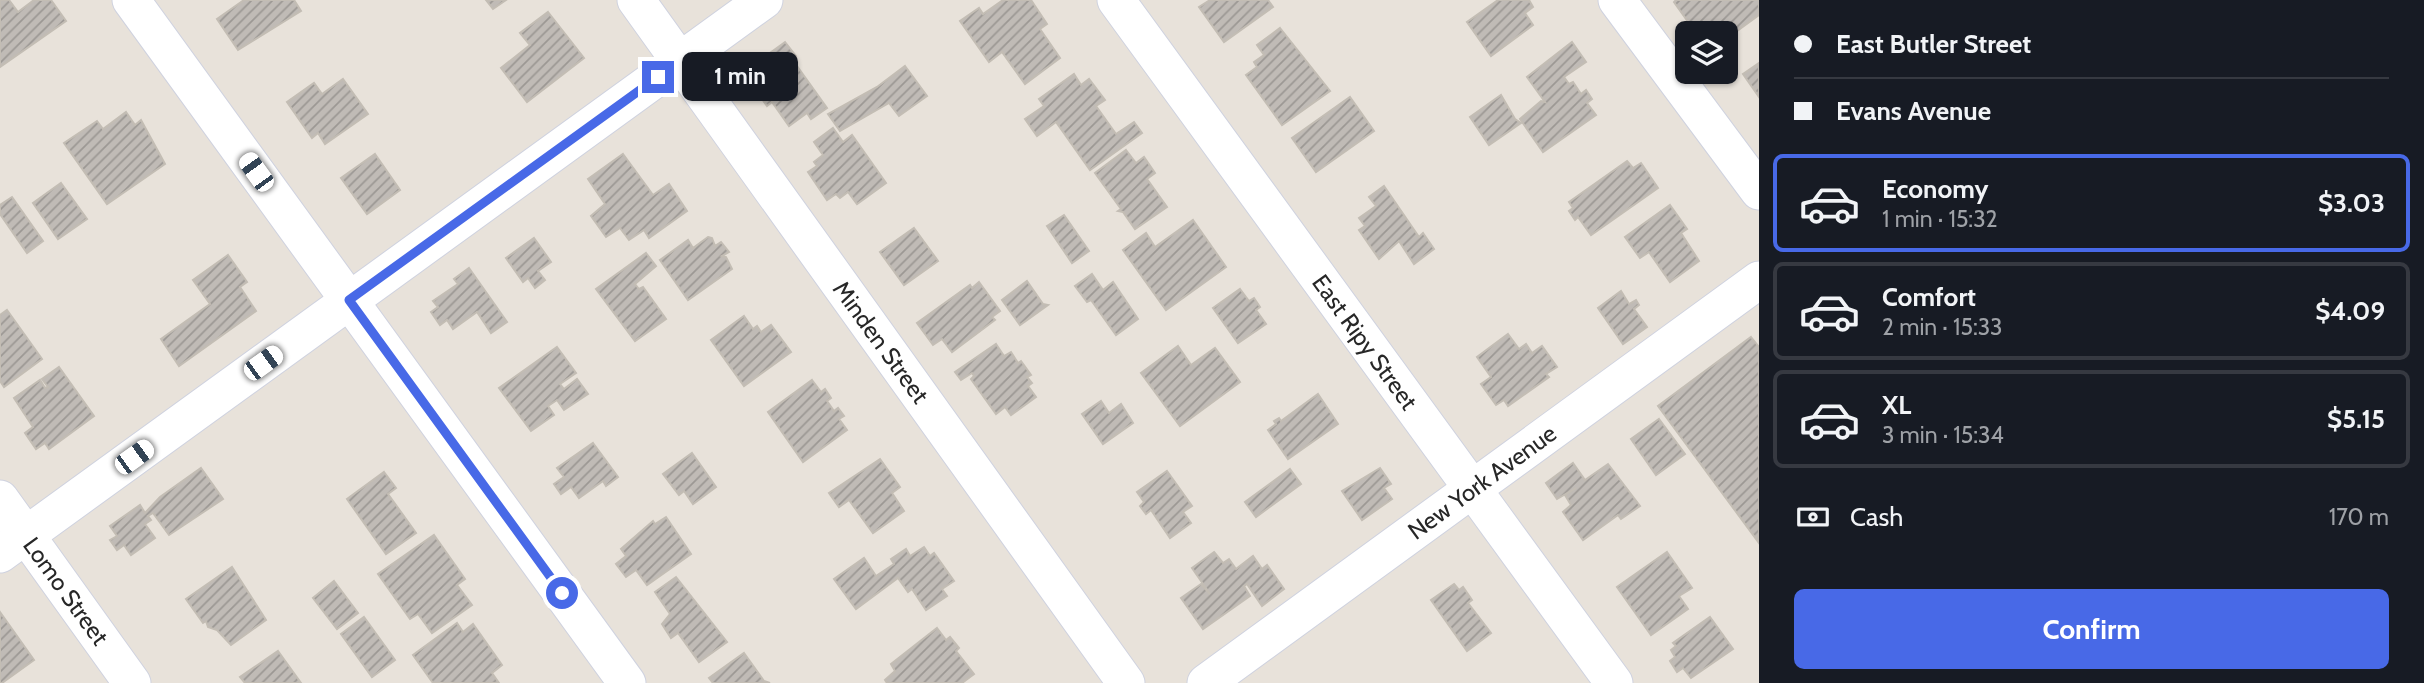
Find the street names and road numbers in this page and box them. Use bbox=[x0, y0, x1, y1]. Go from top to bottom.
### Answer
street label: East Ripy Street bbox=[1306, 269, 1424, 415]
street label: Minden Street bbox=[827, 275, 935, 409]
street label: New York Avenue bbox=[1402, 418, 1562, 546]
street label: Lomo Street bbox=[17, 531, 115, 651]

